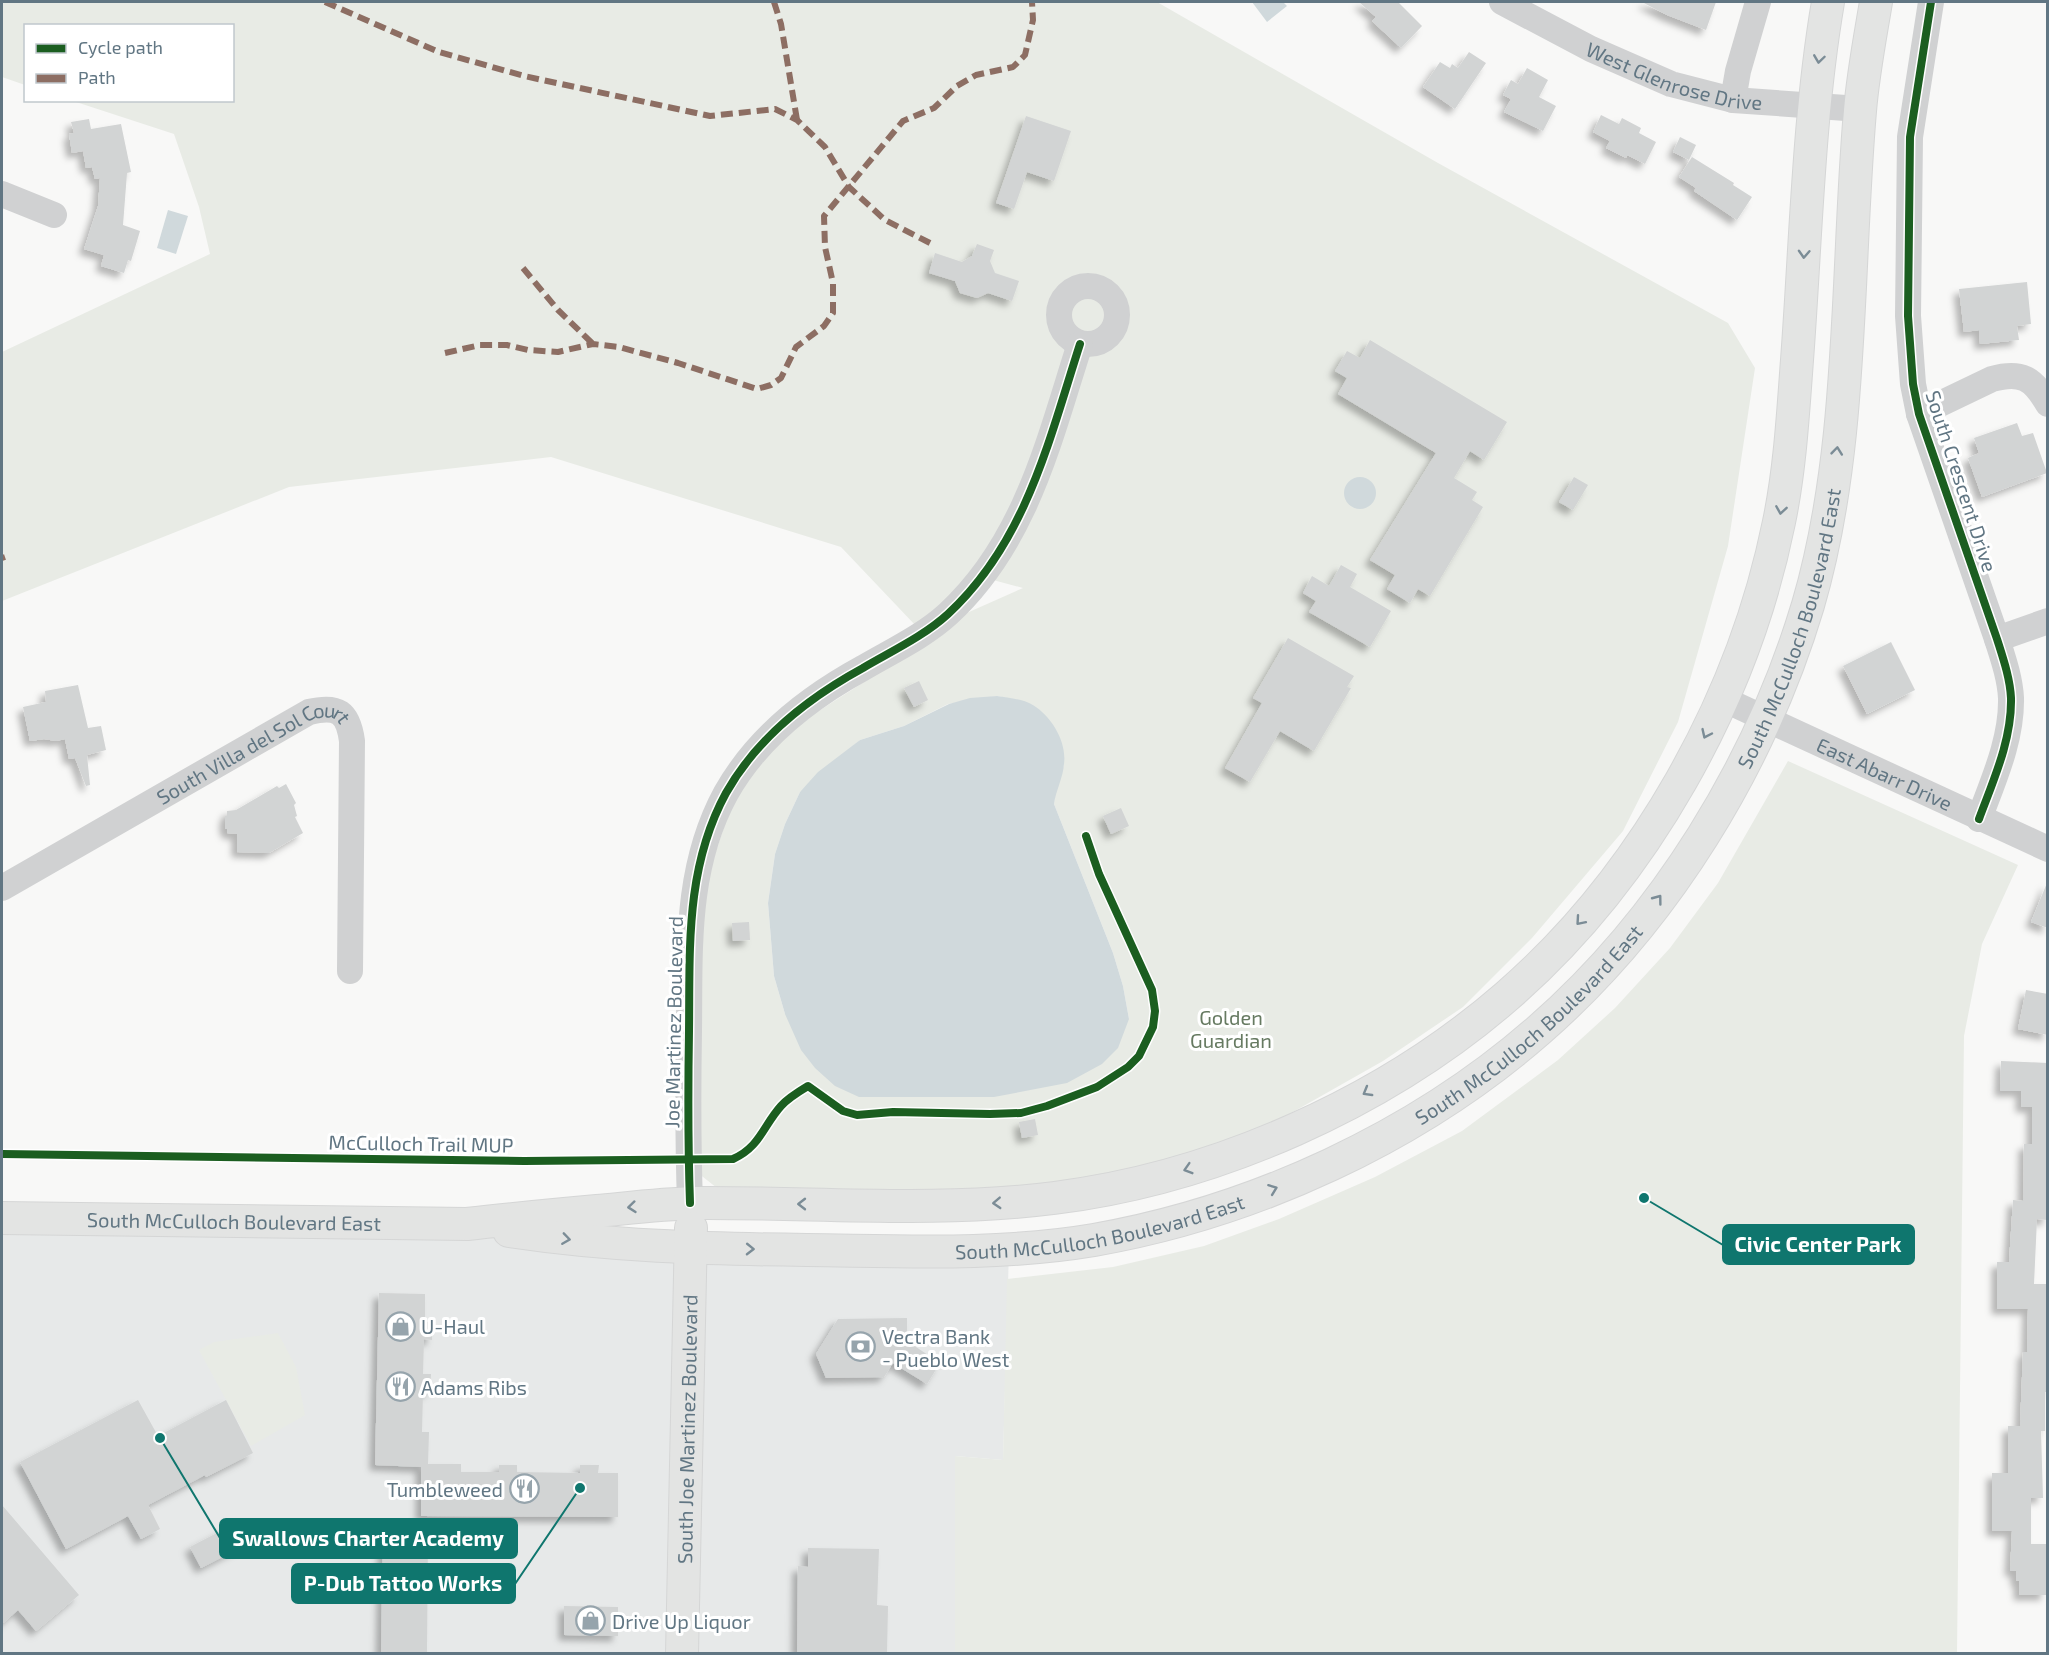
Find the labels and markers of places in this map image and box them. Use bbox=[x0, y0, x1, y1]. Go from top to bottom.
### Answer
callout: Civic Center Park bbox=[1723, 1225, 1914, 1264]
shop icon: U-Haul bbox=[384, 1310, 416, 1342]
place label: U-Haul bbox=[421, 1314, 485, 1338]
place label: Vectra Bank - Pueblo West bbox=[882, 1324, 1010, 1371]
bank icon: Vectra Bank - Pueblo West bbox=[845, 1331, 877, 1363]
restaurant icon: Adams Ribs bbox=[384, 1371, 416, 1403]
place label: Adams Ribs bbox=[421, 1375, 527, 1399]
restaurant icon: Tumbleweed bbox=[508, 1473, 540, 1505]
place label: Tumbleweed bbox=[387, 1477, 503, 1501]
callout: Swallows Charter Academy bbox=[220, 1519, 517, 1558]
callout: P-Dub Tattoo Works bbox=[292, 1564, 515, 1603]
shop icon: Drive Up Liquor bbox=[575, 1605, 607, 1637]
place label: Drive Up Liquor bbox=[612, 1609, 751, 1633]

